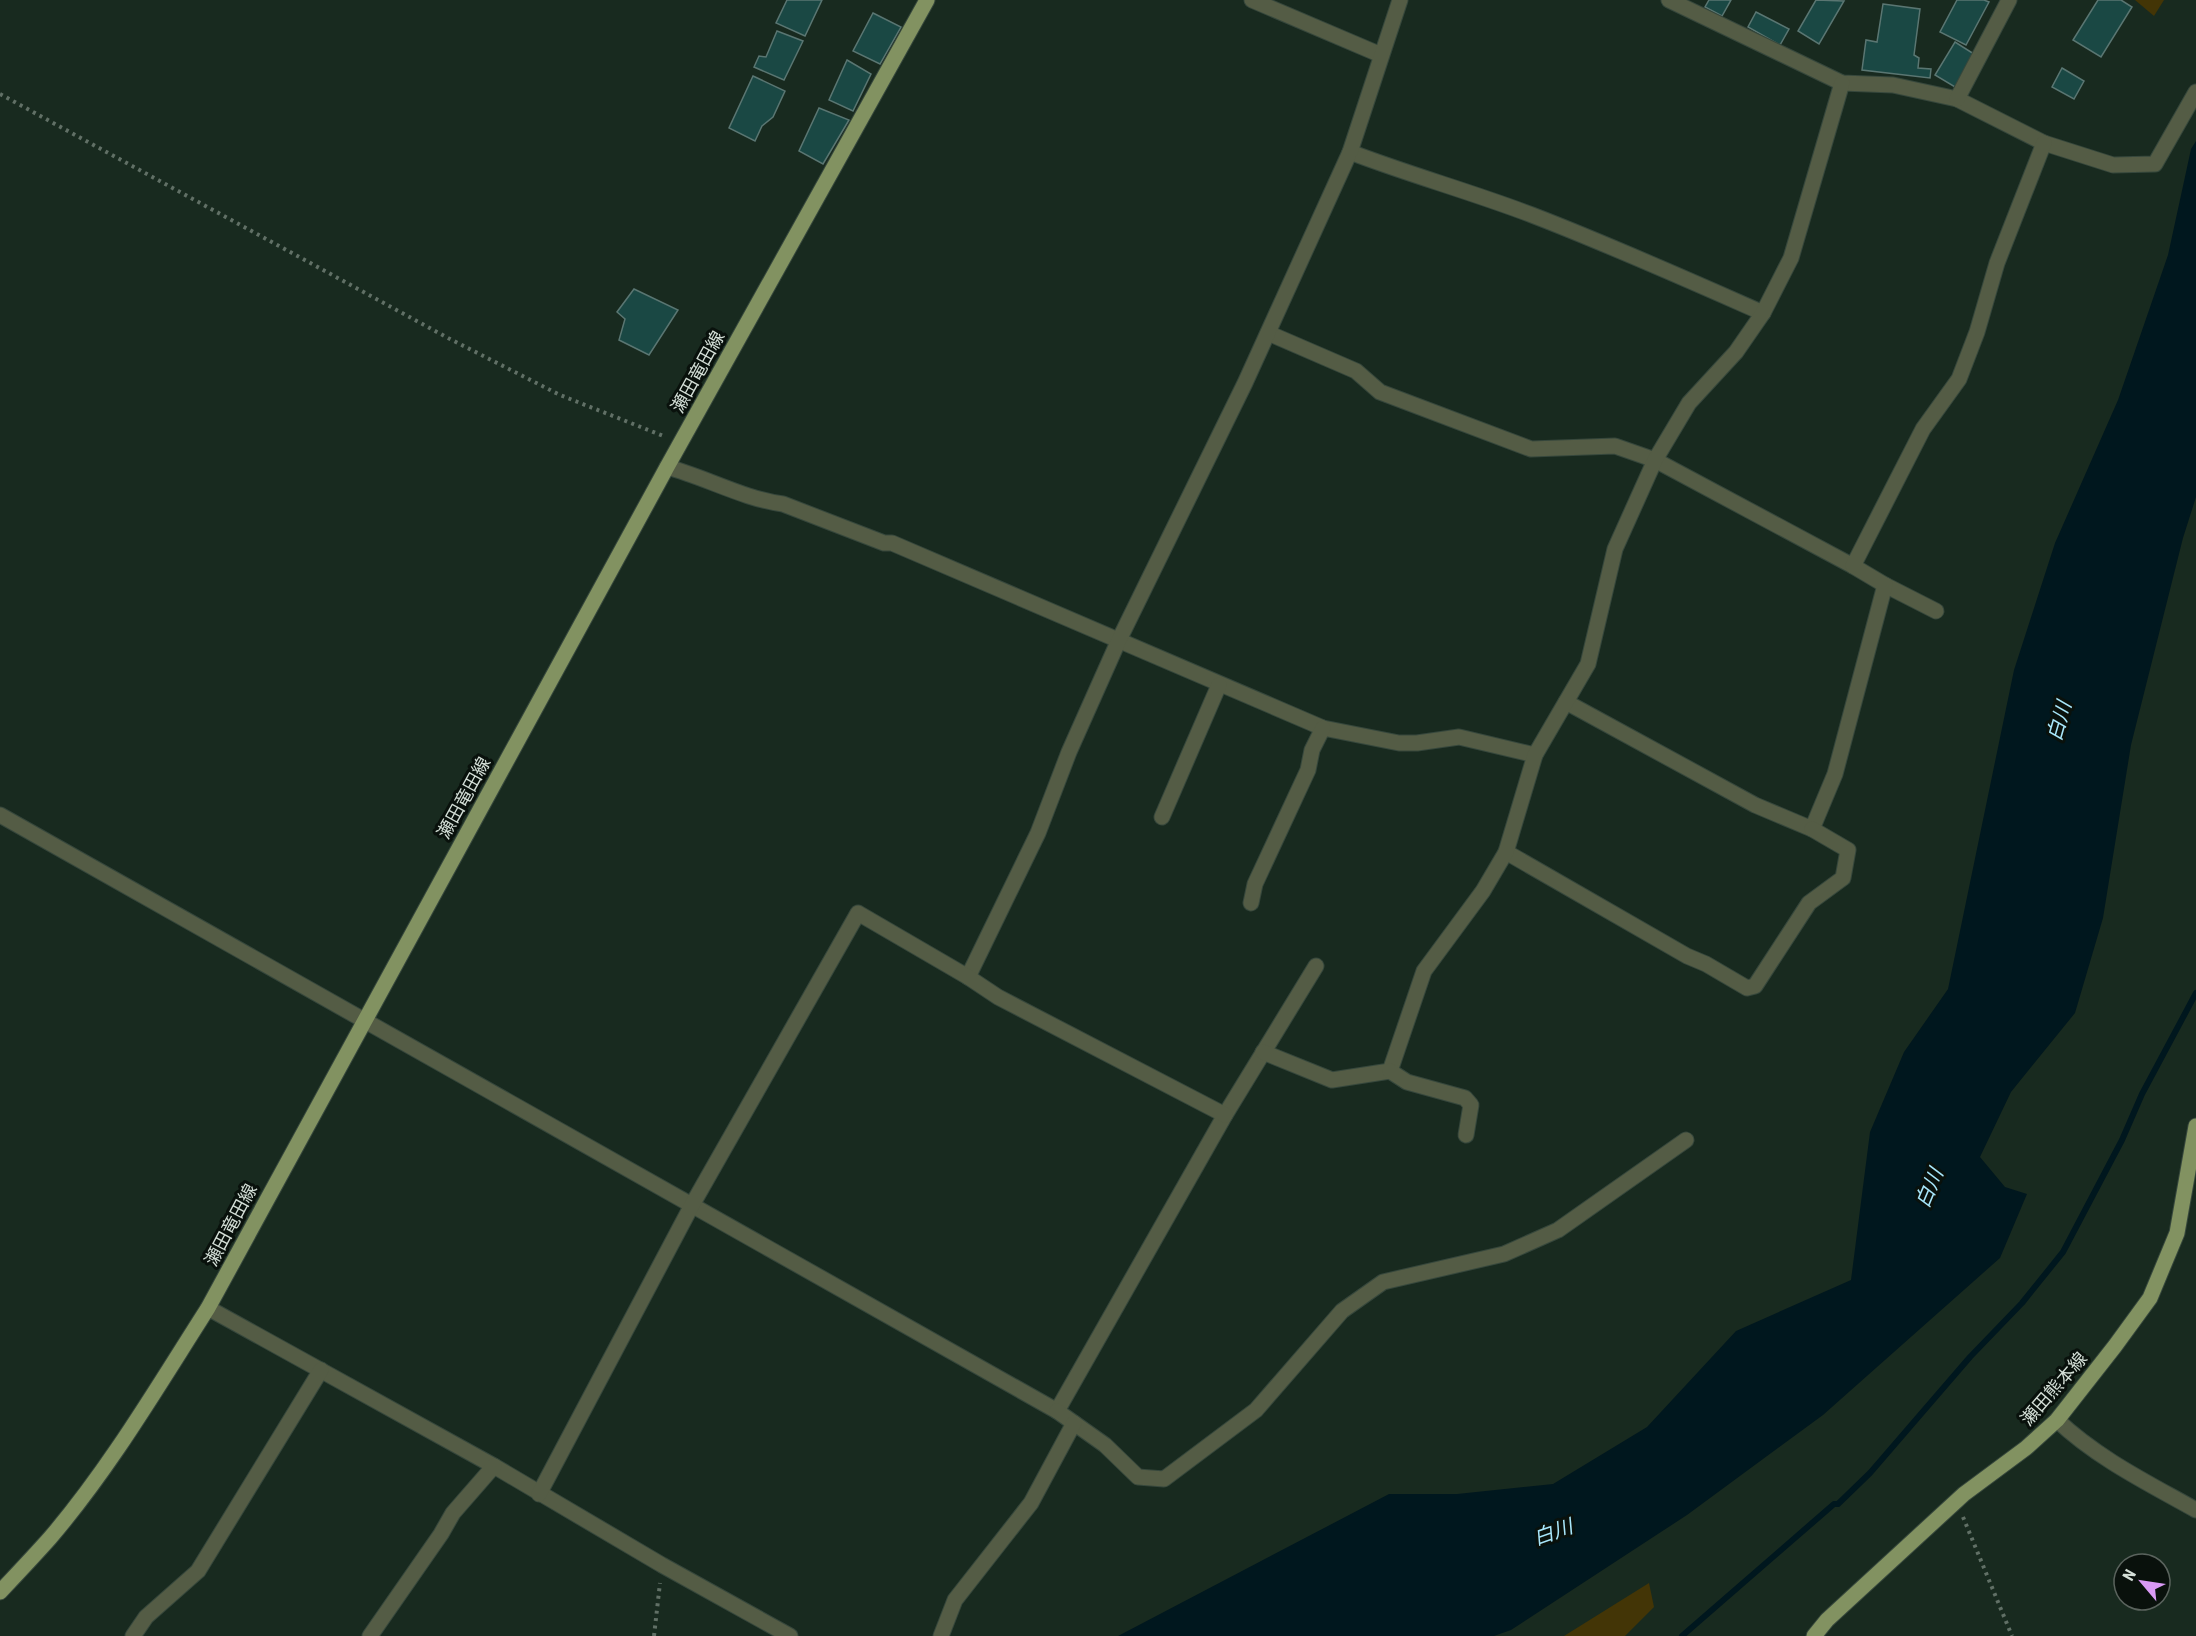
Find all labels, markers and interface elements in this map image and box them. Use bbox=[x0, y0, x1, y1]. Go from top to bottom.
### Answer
street label: 瀬田竜田線 bbox=[667, 327, 729, 416]
water label: 白川 bbox=[2042, 697, 2077, 744]
street label: 瀬田竜田線 bbox=[433, 753, 495, 842]
water label: 白川 bbox=[1910, 1163, 1949, 1211]
street label: 瀬田竜田線 bbox=[200, 1180, 261, 1269]
street label: 瀬田熊本線 bbox=[2016, 1348, 2091, 1430]
water label: 白川 bbox=[1530, 1513, 1578, 1550]
north arrow bbox=[2112, 1552, 2172, 1612]
text: N bbox=[2119, 1566, 2140, 1584]

